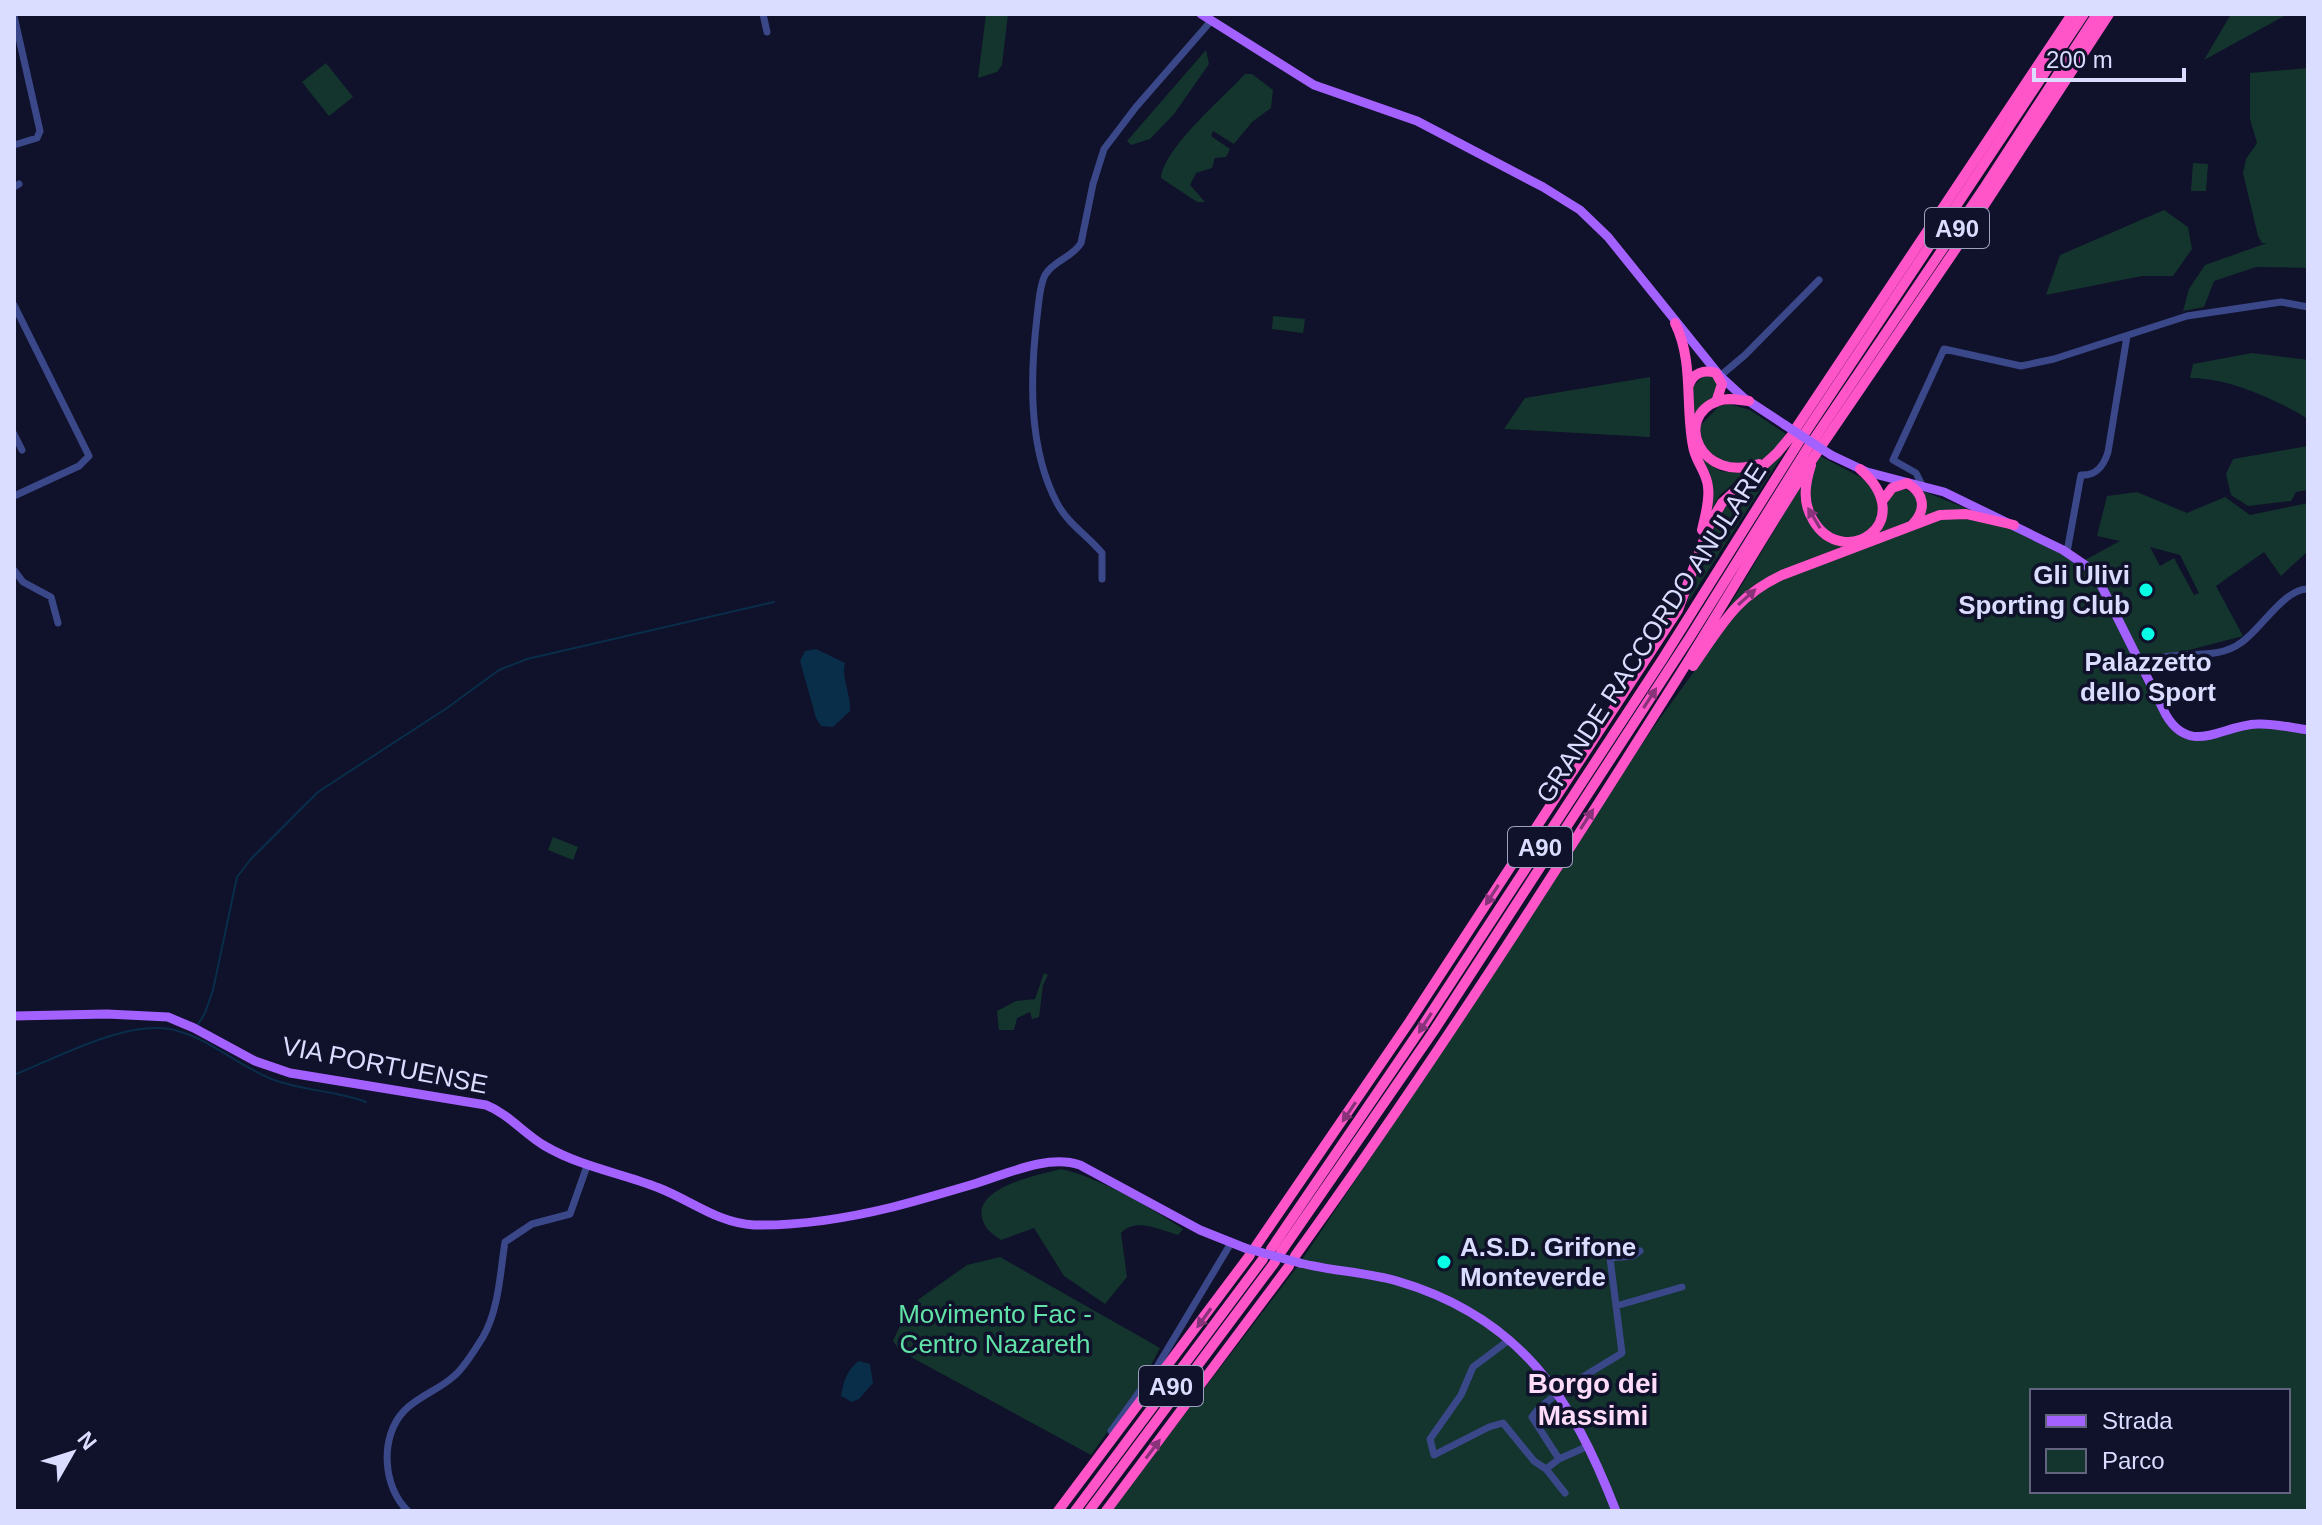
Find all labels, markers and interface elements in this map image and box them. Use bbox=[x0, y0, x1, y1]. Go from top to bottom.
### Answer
scale bar bbox=[2034, 32, 2184, 82]
text: 200 m bbox=[2046, 46, 2113, 73]
road number: A90 bbox=[1925, 208, 1989, 248]
street label: GRANDE RACCORDO ANULARE bbox=[1530, 458, 1772, 808]
one-way arrow bbox=[1807, 507, 1822, 530]
place label: Gli Ulivi Sporting Club bbox=[1958, 560, 2130, 620]
marker: Gli Ulivi Sporting Club bbox=[2137, 581, 2155, 599]
one-way arrow bbox=[1737, 588, 1756, 606]
marker: Palazzetto dello Sport bbox=[2139, 625, 2157, 643]
place label: Palazzetto dello Sport bbox=[2080, 647, 2216, 707]
one-way arrow bbox=[1643, 688, 1658, 709]
one-way arrow bbox=[1579, 808, 1594, 830]
road number: A90 bbox=[1508, 827, 1572, 867]
one-way arrow bbox=[1486, 884, 1500, 906]
one-way arrow bbox=[1418, 1013, 1433, 1034]
street label: VIA PORTUENSE bbox=[280, 1030, 490, 1100]
one-way arrow bbox=[1342, 1101, 1357, 1123]
place label: A.S.D. Grifone Monteverde bbox=[1460, 1232, 1636, 1292]
marker: A.S.D. Grifone Monteverde bbox=[1435, 1253, 1453, 1271]
park label: Movimento Fac - Centro Nazareth bbox=[898, 1299, 1092, 1359]
one-way arrow bbox=[1197, 1307, 1212, 1328]
road number: A90 bbox=[1139, 1366, 1203, 1406]
district label: Borgo dei Massimi bbox=[1528, 1368, 1658, 1431]
legend bbox=[2030, 1389, 2290, 1493]
text: Strada bbox=[2102, 1407, 2173, 1434]
north arrow bbox=[32, 1413, 112, 1493]
text: N bbox=[72, 1427, 102, 1455]
one-way arrow bbox=[1145, 1439, 1161, 1459]
text: Parco bbox=[2102, 1447, 2165, 1474]

